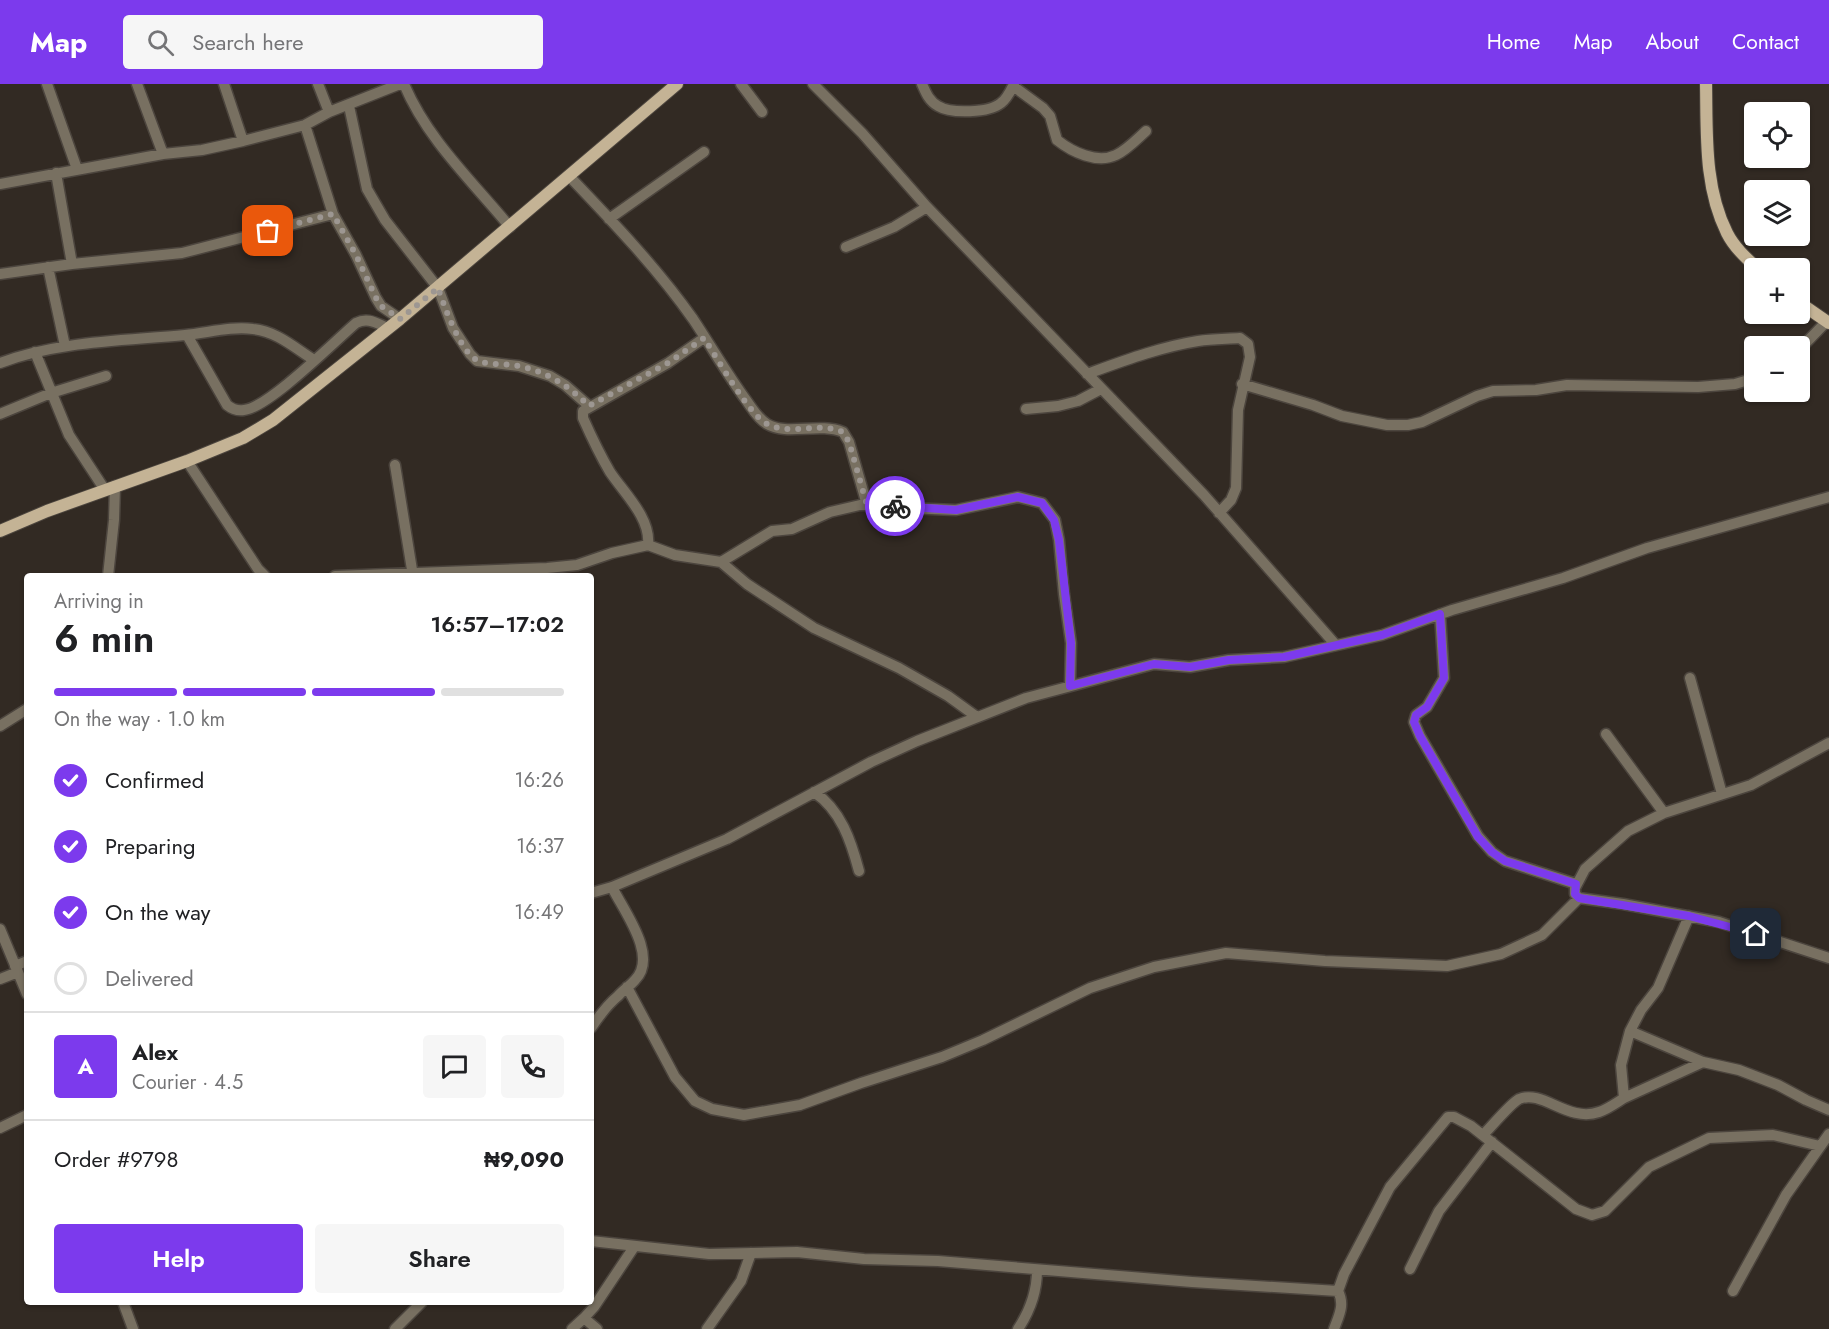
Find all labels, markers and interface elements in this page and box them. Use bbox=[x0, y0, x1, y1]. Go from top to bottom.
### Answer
search box bbox=[123, 15, 543, 69]
text: Map bbox=[30, 22, 87, 63]
icon: search bbox=[144, 26, 177, 59]
text: Search here bbox=[192, 26, 304, 58]
text: Home bbox=[1487, 27, 1540, 57]
text: Map bbox=[1573, 27, 1613, 57]
text: About bbox=[1646, 27, 1699, 57]
text: Contact bbox=[1732, 27, 1799, 57]
map controls bbox=[1744, 102, 1810, 402]
button: locate bbox=[1744, 102, 1810, 168]
button: layers bbox=[1744, 180, 1810, 246]
pin bbox=[242, 205, 293, 256]
icon: bag bbox=[251, 214, 284, 247]
button: + bbox=[1744, 258, 1810, 324]
button: − bbox=[1744, 336, 1810, 402]
courier bbox=[865, 476, 925, 536]
icon: bike bbox=[879, 490, 912, 523]
text: Arriving in bbox=[54, 587, 144, 616]
text: 16:57–17:02 bbox=[430, 608, 564, 640]
text: 6 min bbox=[54, 610, 155, 667]
text: On the way · 1.0 km bbox=[54, 705, 225, 734]
icon: check bbox=[54, 764, 87, 797]
text: Confirmed bbox=[105, 764, 204, 796]
text: 16:26 bbox=[515, 766, 564, 795]
icon: check bbox=[54, 830, 87, 863]
text: Preparing bbox=[105, 830, 196, 862]
text: 16:37 bbox=[516, 832, 564, 861]
icon: check bbox=[54, 896, 87, 929]
text: On the way bbox=[105, 896, 210, 928]
text: 16:49 bbox=[514, 898, 564, 927]
pin bbox=[1730, 908, 1781, 959]
icon: home bbox=[1739, 917, 1772, 950]
text: Delivered bbox=[105, 962, 194, 994]
button: chat bbox=[423, 1035, 486, 1098]
button: phone bbox=[501, 1035, 564, 1098]
text: Alex bbox=[132, 1036, 178, 1068]
text: A bbox=[77, 1050, 94, 1082]
text: Courier · 4.5 bbox=[132, 1068, 243, 1097]
text: Order #9798 bbox=[54, 1143, 179, 1175]
text: ₦9,090 bbox=[484, 1143, 564, 1175]
button: Help bbox=[54, 1224, 303, 1293]
button: Share bbox=[315, 1224, 564, 1293]

